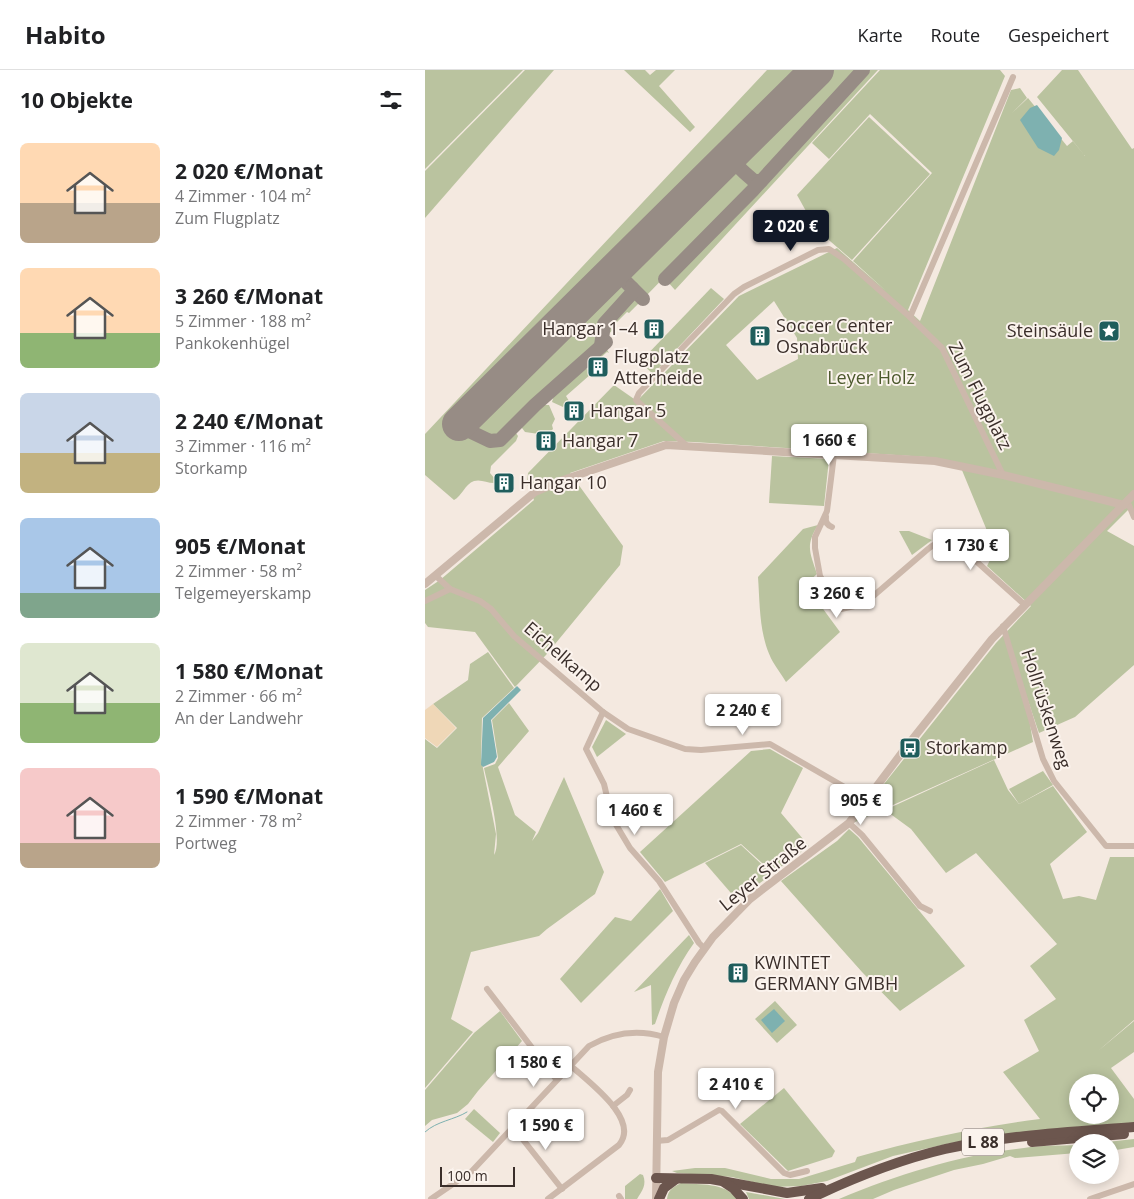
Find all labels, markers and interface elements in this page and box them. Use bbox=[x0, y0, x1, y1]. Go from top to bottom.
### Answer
text: Habito bbox=[25, 18, 106, 51]
text: Karte bbox=[858, 23, 903, 47]
text: Route bbox=[931, 23, 980, 47]
text: Gespeichert bbox=[1008, 23, 1109, 47]
text: 10 Objekte bbox=[20, 86, 133, 114]
icon: filters bbox=[377, 86, 405, 114]
text: 2 020 €/Monat bbox=[175, 157, 323, 185]
icon: home bbox=[60, 163, 120, 223]
text: 4 Zimmer · 104 m² bbox=[175, 185, 311, 207]
text: Zum Flugplatz bbox=[175, 207, 280, 229]
pin: 2 020 € bbox=[745, 210, 837, 252]
text: 2 020 € bbox=[764, 215, 818, 237]
text: 3 260 €/Monat bbox=[175, 282, 323, 310]
icon: home bbox=[60, 288, 120, 348]
text: 5 Zimmer · 188 m² bbox=[175, 310, 311, 332]
place label: Soccer Center Osnabrück bbox=[776, 313, 893, 358]
place label: Hangar 1–4 bbox=[542, 316, 638, 340]
building icon: Hangar 1–4 bbox=[642, 317, 666, 341]
place label: Steinsäule bbox=[1007, 318, 1093, 342]
place icon: Steinsäule bbox=[1097, 319, 1121, 343]
building icon: Soccer Center Osnabrück bbox=[748, 324, 772, 348]
text: Pankokenhügel bbox=[175, 332, 290, 354]
street label: Zum Flugplatz bbox=[943, 338, 1018, 453]
place label: Flugplatz Atterheide bbox=[614, 344, 703, 389]
building icon: Flugplatz Atterheide bbox=[586, 355, 610, 379]
park label: Leyer Holz bbox=[827, 365, 915, 389]
place label: Hangar 5 bbox=[590, 398, 666, 422]
building icon: Hangar 5 bbox=[562, 399, 586, 423]
text: 2 240 €/Monat bbox=[175, 407, 323, 435]
icon: home bbox=[60, 413, 120, 473]
pin: 1 660 € bbox=[783, 424, 875, 466]
place label: Hangar 7 bbox=[562, 428, 638, 452]
building icon: Hangar 7 bbox=[534, 429, 558, 453]
text: 1 660 € bbox=[802, 429, 856, 451]
text: 3 Zimmer · 116 m² bbox=[175, 435, 311, 457]
text: Storkamp bbox=[175, 457, 248, 479]
place label: Hangar 10 bbox=[520, 470, 607, 494]
building icon: Hangar 10 bbox=[492, 471, 516, 495]
pin: 1 730 € bbox=[925, 528, 1017, 571]
text: 905 €/Monat bbox=[175, 532, 306, 560]
text: 1 730 € bbox=[944, 534, 998, 556]
icon: home bbox=[60, 538, 120, 598]
text: 2 Zimmer · 58 m² bbox=[175, 560, 302, 582]
pin: 3 260 € bbox=[791, 576, 883, 619]
text: Telgemeyerskamp bbox=[175, 582, 311, 604]
text: 3 260 € bbox=[810, 582, 864, 604]
street label: Eichelkamp bbox=[520, 616, 608, 697]
street label: Hollrüskenweg bbox=[1016, 646, 1078, 772]
text: 1 580 €/Monat bbox=[175, 657, 323, 685]
icon: home bbox=[60, 663, 120, 723]
text: 2 Zimmer · 66 m² bbox=[175, 685, 302, 707]
pin: 2 240 € bbox=[697, 694, 789, 736]
text: 2 240 € bbox=[716, 699, 770, 721]
text: An der Landwehr bbox=[175, 707, 303, 729]
place label: Storkamp bbox=[926, 735, 1008, 759]
bus stop icon: Storkamp bbox=[898, 736, 922, 760]
text: 1 590 €/Monat bbox=[175, 782, 323, 810]
pin: 905 € bbox=[826, 784, 896, 826]
icon: home bbox=[60, 788, 120, 848]
text: 905 € bbox=[841, 789, 881, 811]
pin: 1 460 € bbox=[589, 794, 681, 836]
text: 1 460 € bbox=[608, 799, 662, 821]
text: 2 Zimmer · 78 m² bbox=[175, 810, 302, 832]
street label: Leyer Straße bbox=[714, 831, 811, 916]
text: Portweg bbox=[175, 832, 237, 854]
place label: KWINTET GERMANY GMBH bbox=[754, 950, 898, 995]
building icon: KWINTET GERMANY GMBH bbox=[726, 961, 750, 985]
pin: 1 580 € bbox=[488, 1046, 580, 1088]
text: 1 580 € bbox=[507, 1051, 561, 1073]
pin: 2 410 € bbox=[690, 1068, 782, 1110]
text: 2 410 € bbox=[709, 1073, 763, 1095]
map controls bbox=[1069, 1074, 1119, 1184]
button: locate bbox=[1069, 1074, 1119, 1124]
pin: 1 590 € bbox=[500, 1108, 592, 1151]
text: 1 590 € bbox=[519, 1114, 573, 1136]
road number: L 88 bbox=[962, 1128, 1004, 1156]
button: layers bbox=[1069, 1134, 1119, 1184]
scale bar bbox=[440, 1164, 515, 1187]
text: 100 m bbox=[447, 1166, 488, 1185]

